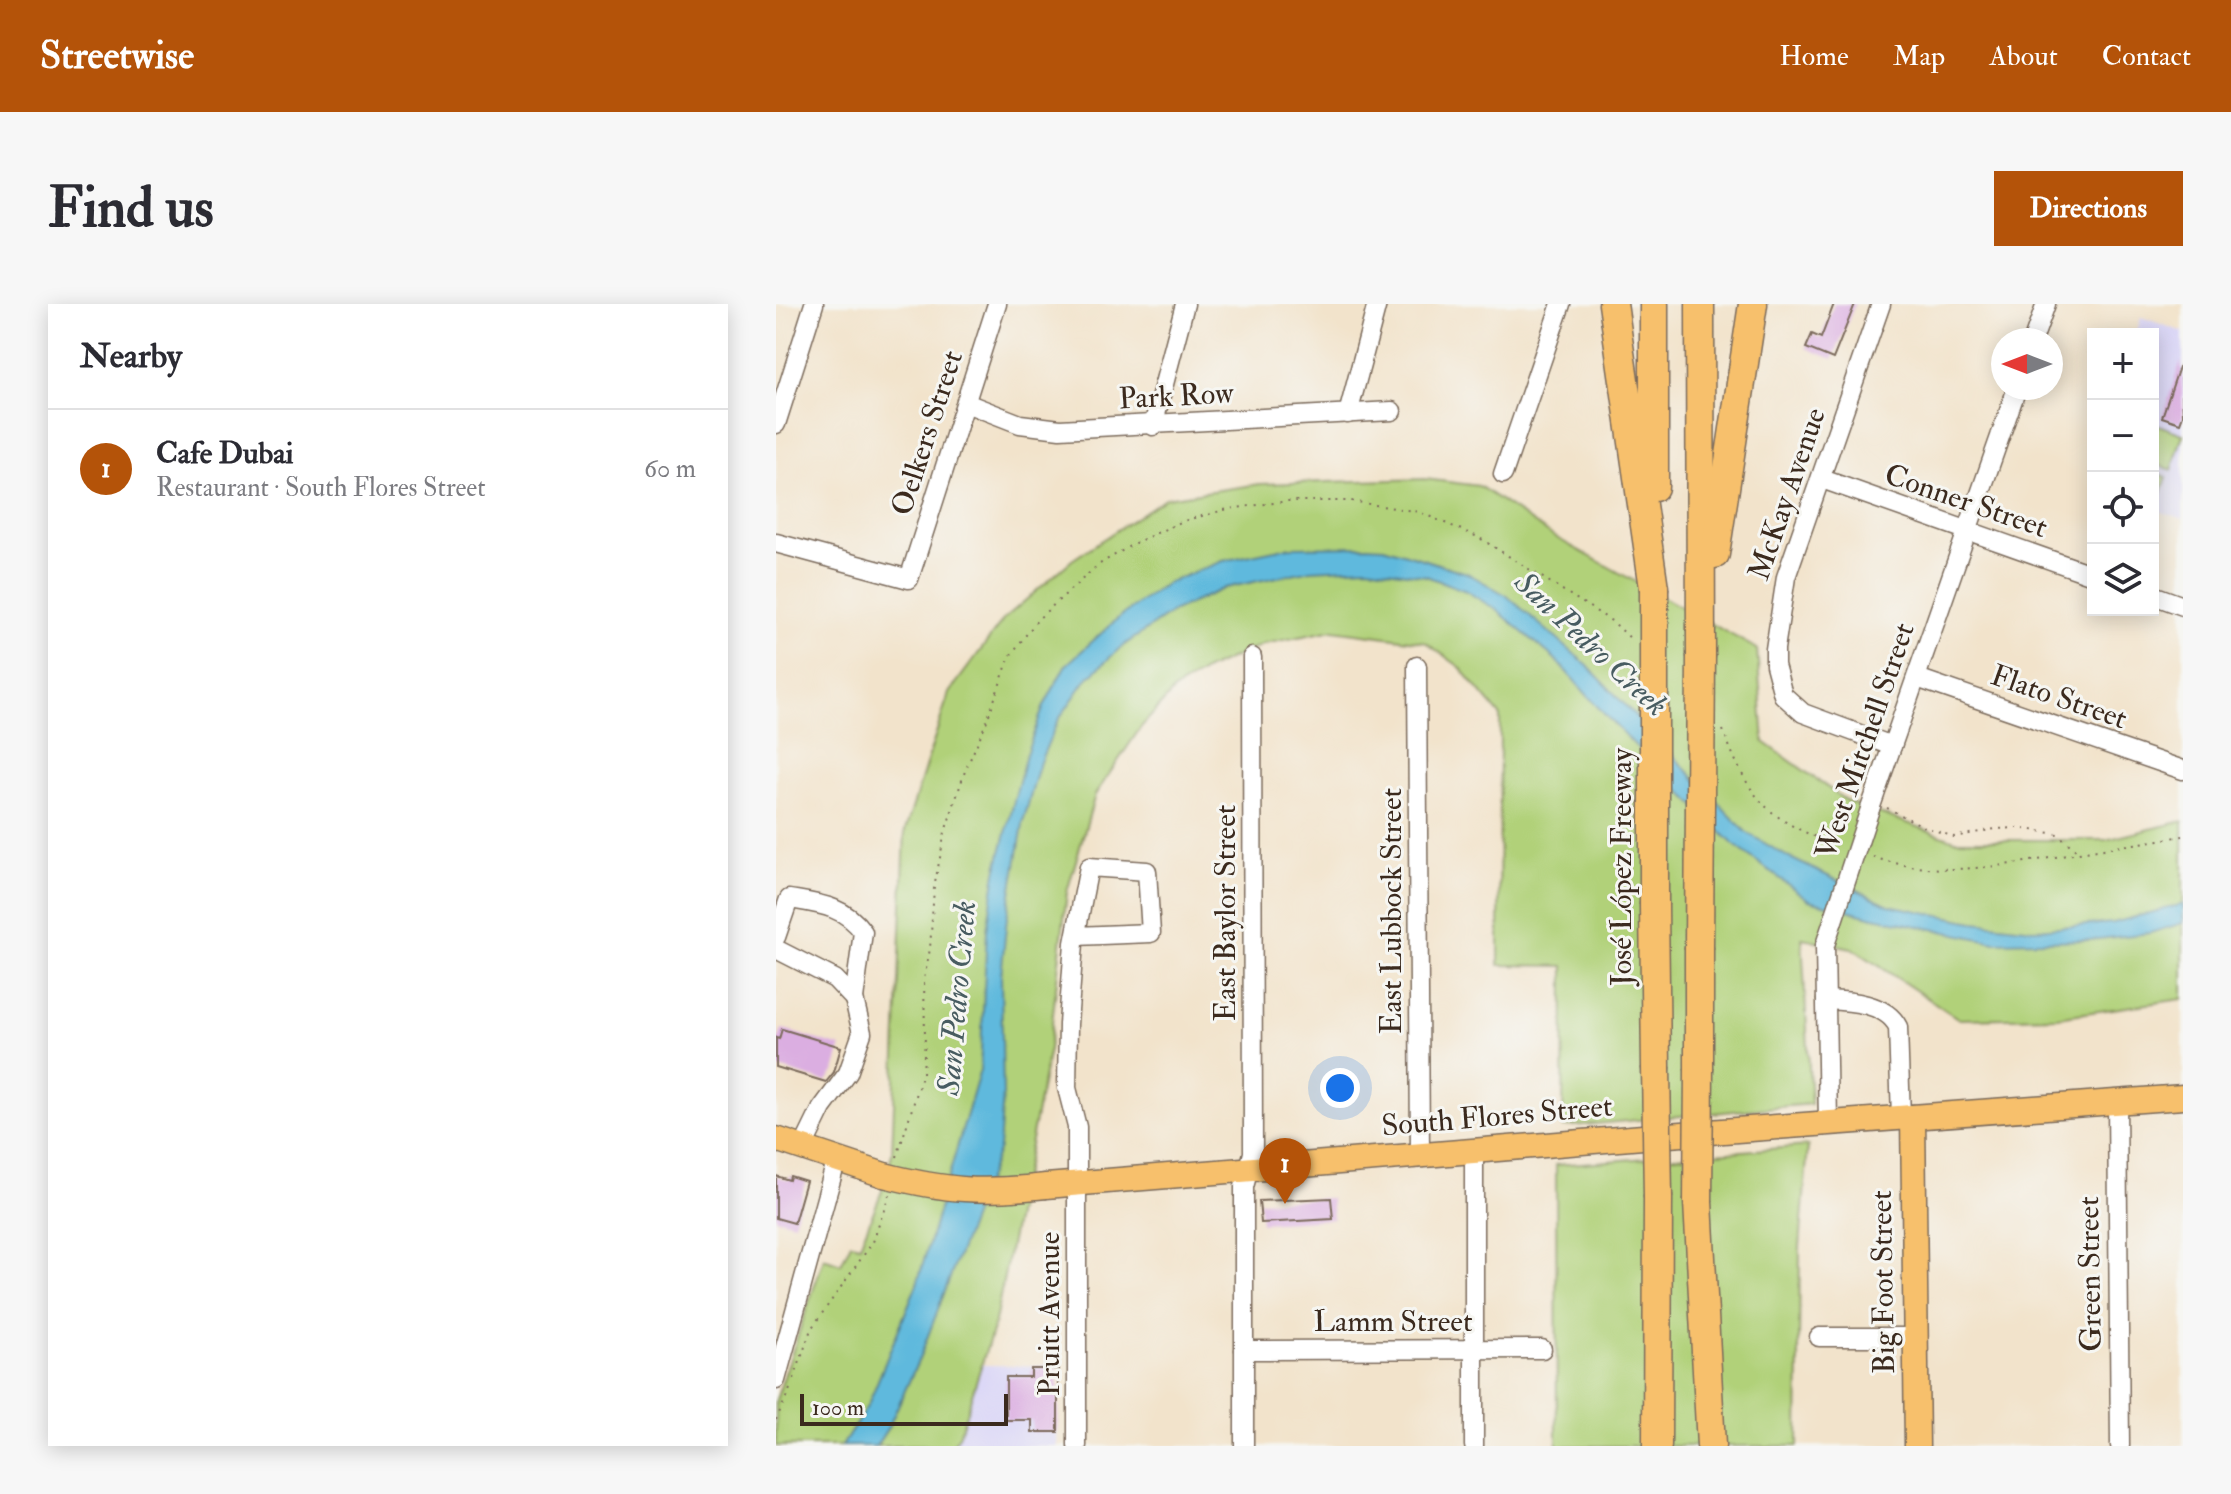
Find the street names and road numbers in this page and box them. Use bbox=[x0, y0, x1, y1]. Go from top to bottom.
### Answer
street label: Oelkers Street bbox=[883, 346, 971, 520]
street label: Park Row bbox=[1118, 374, 1235, 417]
street label: McKay Avenue bbox=[1740, 403, 1834, 585]
street label: Conner Street bbox=[1880, 456, 2053, 546]
street label: West Mitchell Street bbox=[1807, 618, 1923, 865]
street label: Flato Street bbox=[1986, 656, 2132, 738]
street label: José López Freeway bbox=[1603, 747, 1640, 987]
street label: East Lubbock Street bbox=[1373, 788, 1410, 1034]
street label: East Baylor Street bbox=[1207, 804, 1244, 1021]
street label: South Flores Street bbox=[1380, 1087, 1614, 1145]
street label: Big Foot Street bbox=[1863, 1189, 1903, 1374]
street label: Green Street bbox=[2070, 1196, 2110, 1352]
street label: Pruitt Avenue bbox=[1031, 1232, 1068, 1396]
street label: Lamm Street bbox=[1313, 1303, 1473, 1340]

